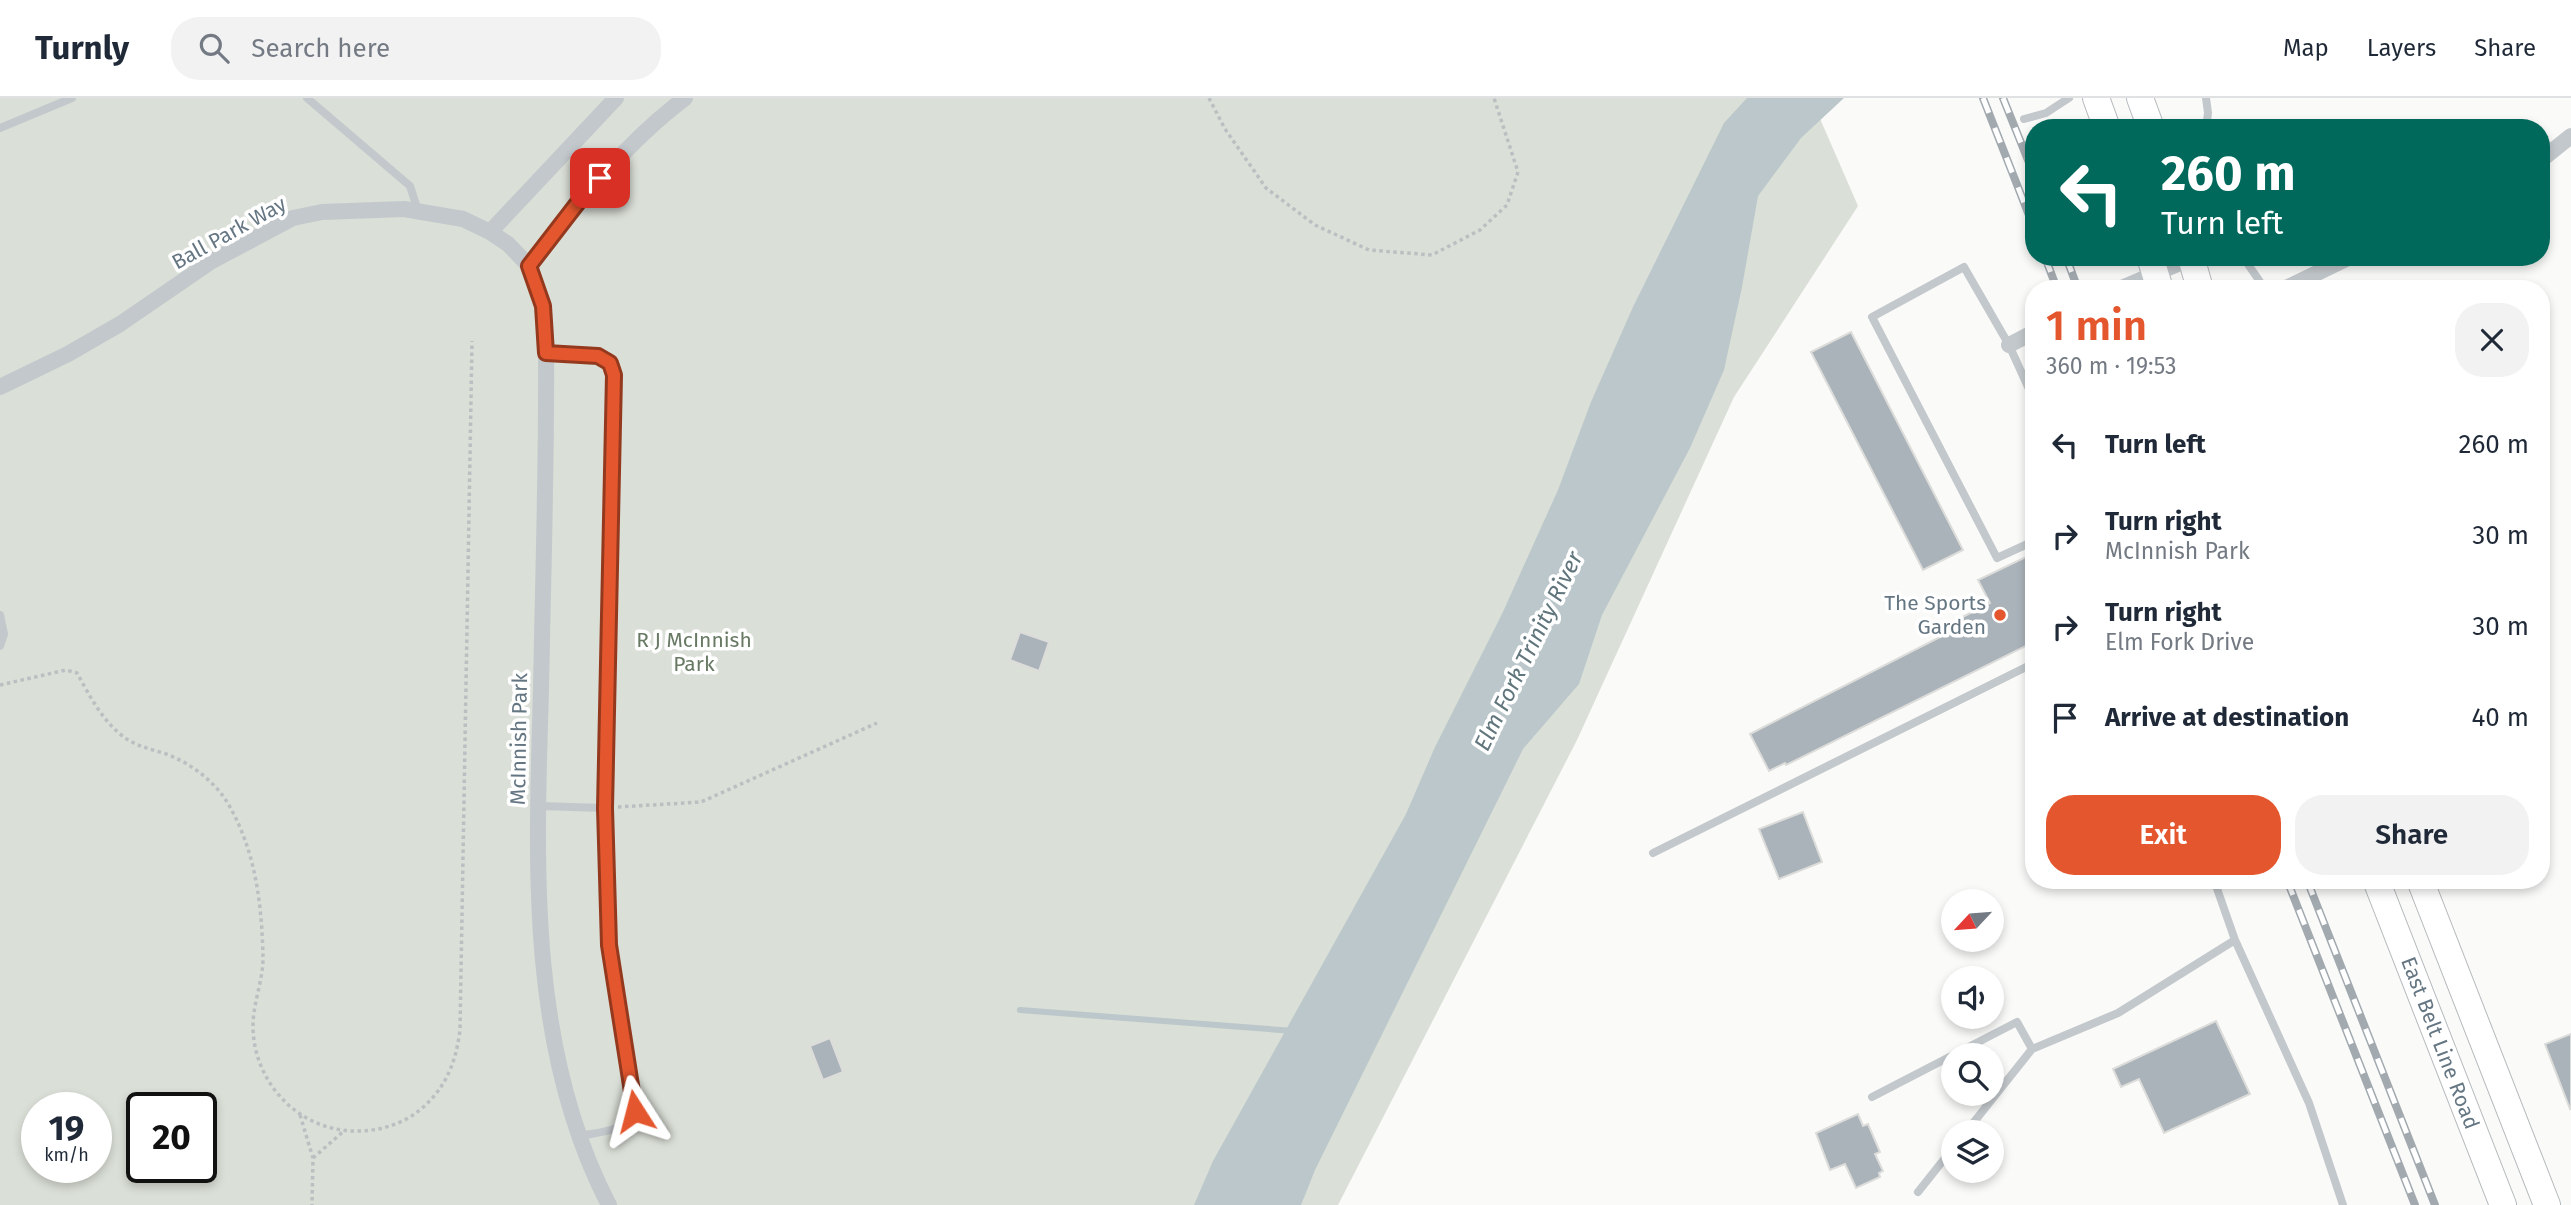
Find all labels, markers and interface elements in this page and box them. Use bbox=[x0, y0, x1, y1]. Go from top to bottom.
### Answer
search box bbox=[171, 17, 661, 80]
text: Turnly bbox=[35, 28, 129, 68]
icon: search bbox=[195, 29, 233, 67]
text: Search here bbox=[251, 33, 390, 64]
text: Map bbox=[2283, 34, 2329, 62]
text: Layers bbox=[2367, 34, 2436, 62]
text: Share bbox=[2474, 34, 2536, 62]
text: 260 m bbox=[2161, 144, 2296, 203]
icon: left bbox=[2046, 147, 2137, 238]
pin bbox=[570, 148, 630, 208]
icon: arrive bbox=[581, 159, 619, 197]
street label: Ball Park Way bbox=[167, 191, 291, 275]
text: Turn left bbox=[2161, 204, 2283, 242]
text: 1 min bbox=[2046, 301, 2147, 351]
button: close bbox=[2455, 303, 2529, 377]
text: 360 m · 19:53 bbox=[2046, 352, 2177, 380]
icon: left bbox=[2046, 426, 2084, 464]
text: Turn left bbox=[2105, 429, 2206, 460]
text: 260 m bbox=[2459, 429, 2529, 460]
text: Turn right bbox=[2105, 506, 2222, 537]
icon: right bbox=[2046, 517, 2084, 555]
text: 30 m bbox=[2472, 520, 2529, 551]
text: McInnish Park bbox=[2105, 537, 2250, 565]
water label: Elm Fork Trinity River bbox=[1468, 546, 1589, 755]
place label: The Sports Garden bbox=[1884, 590, 1986, 640]
text: Turn right bbox=[2105, 597, 2222, 628]
marker: The Sports Garden bbox=[1992, 607, 2008, 623]
icon: right bbox=[2046, 608, 2084, 646]
text: 30 m bbox=[2472, 611, 2529, 642]
park label: R J McInnish Park bbox=[636, 627, 752, 677]
text: Elm Fork Drive bbox=[2105, 628, 2254, 656]
street label: McInnish Park bbox=[505, 672, 533, 805]
icon: arrive bbox=[2046, 699, 2084, 737]
text: Arrive at destination bbox=[2105, 702, 2349, 733]
text: 40 m bbox=[2471, 702, 2529, 733]
button: Exit bbox=[2046, 795, 2281, 875]
button: Share bbox=[2295, 795, 2529, 875]
north arrow bbox=[1941, 889, 2004, 952]
map controls bbox=[1941, 889, 2004, 1183]
street label: East Belt Line Road bbox=[2395, 953, 2485, 1133]
button: sound bbox=[1941, 966, 2004, 1029]
button: search bbox=[1941, 1043, 2004, 1106]
position arrow bbox=[598, 1074, 672, 1148]
speed limit sign: 20 bbox=[126, 1092, 217, 1183]
text: 19 bbox=[49, 1107, 84, 1149]
button: layers bbox=[1941, 1120, 2004, 1183]
text: km/h bbox=[44, 1144, 89, 1166]

